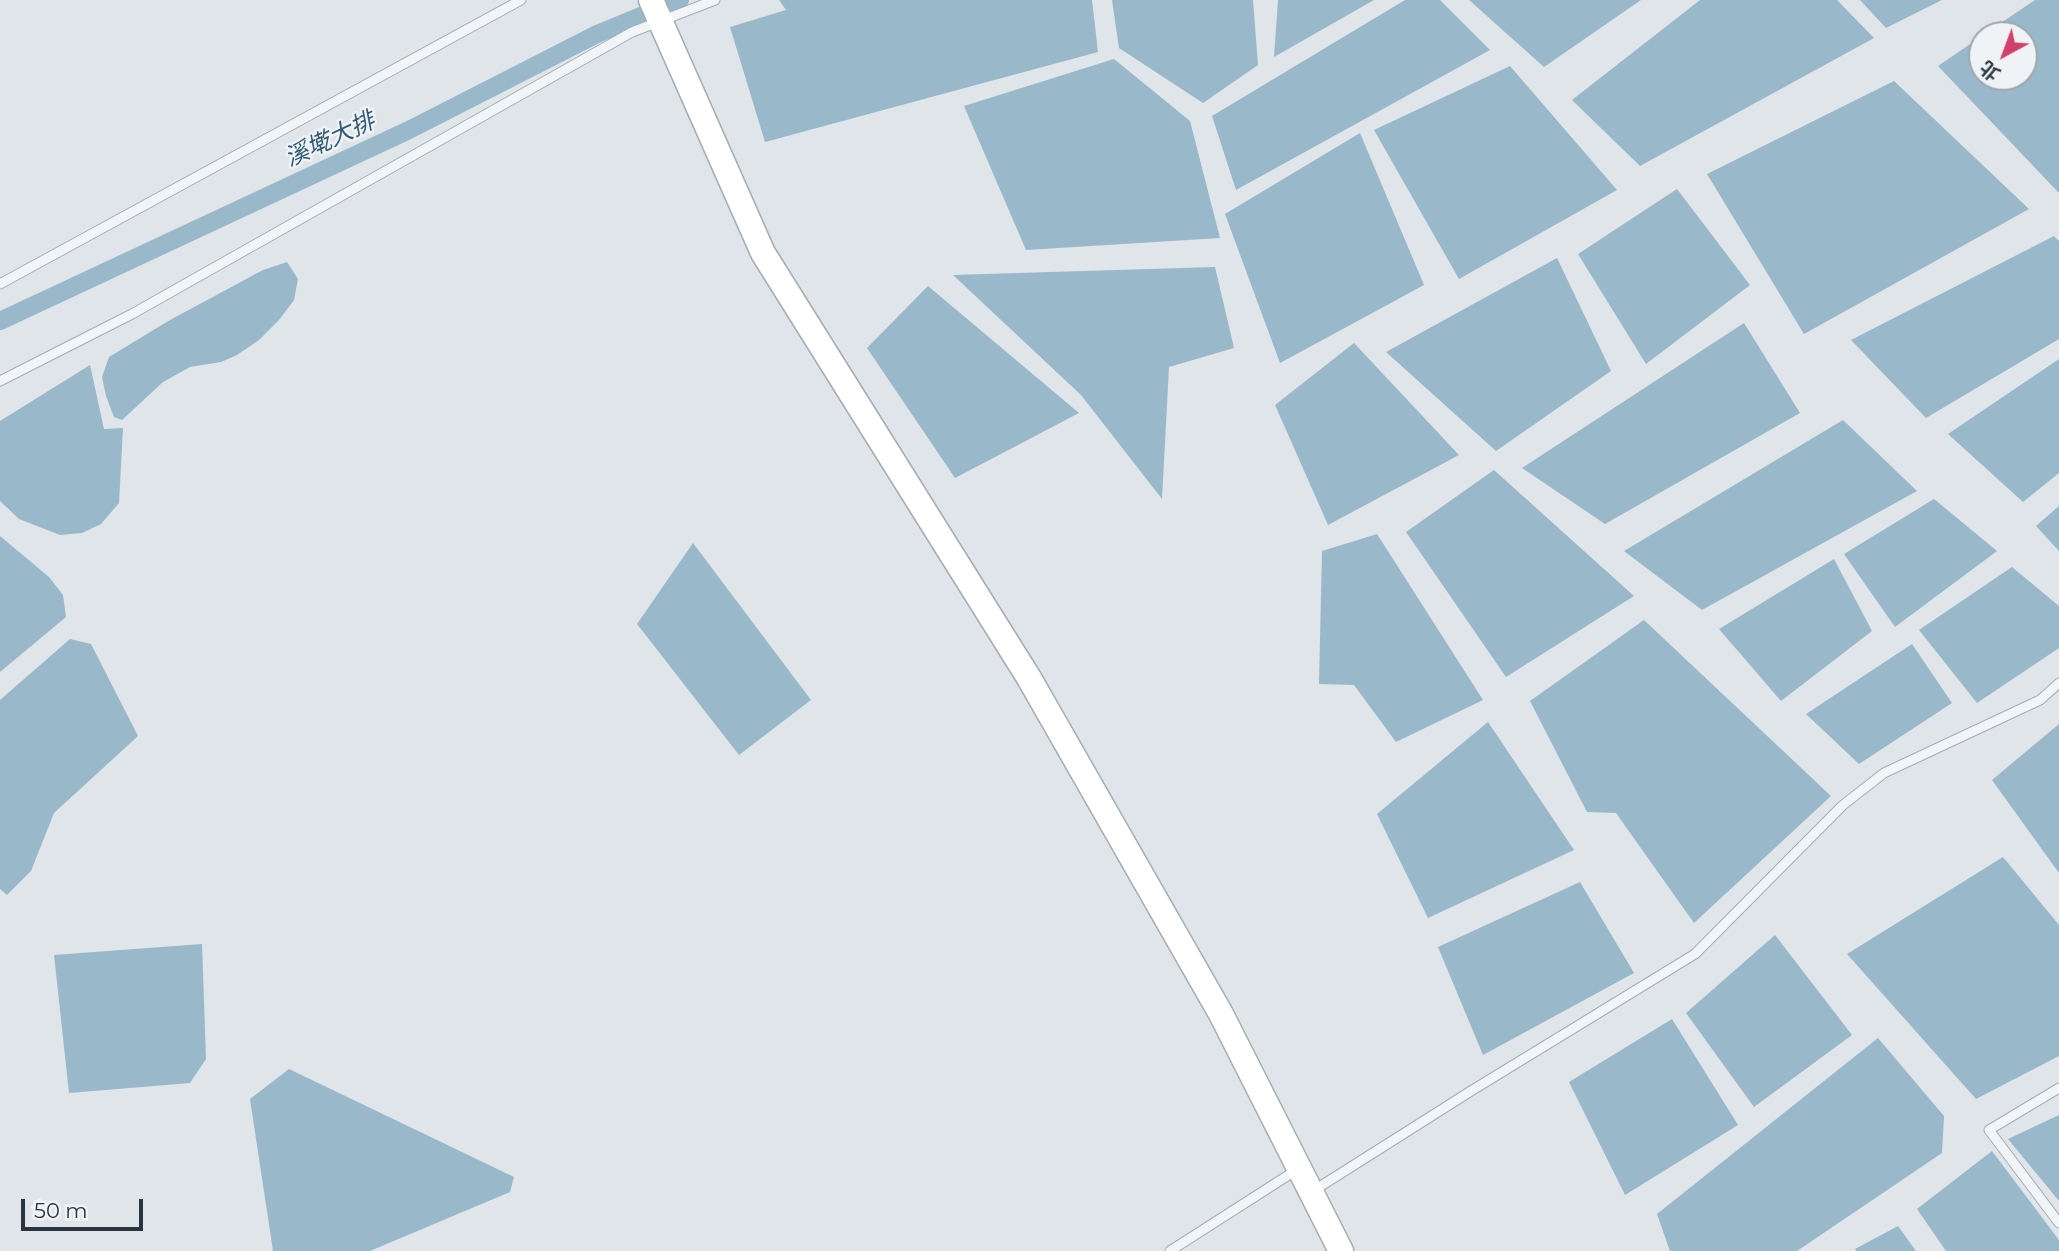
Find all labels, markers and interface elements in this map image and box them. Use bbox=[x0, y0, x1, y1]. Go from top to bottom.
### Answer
north arrow bbox=[1968, 21, 2038, 91]
text: 北 bbox=[1975, 56, 2005, 86]
water label: 溪墘大排 bbox=[280, 107, 380, 173]
scale bar bbox=[24, 1184, 147, 1228]
text: 50 m bbox=[34, 1198, 88, 1223]

